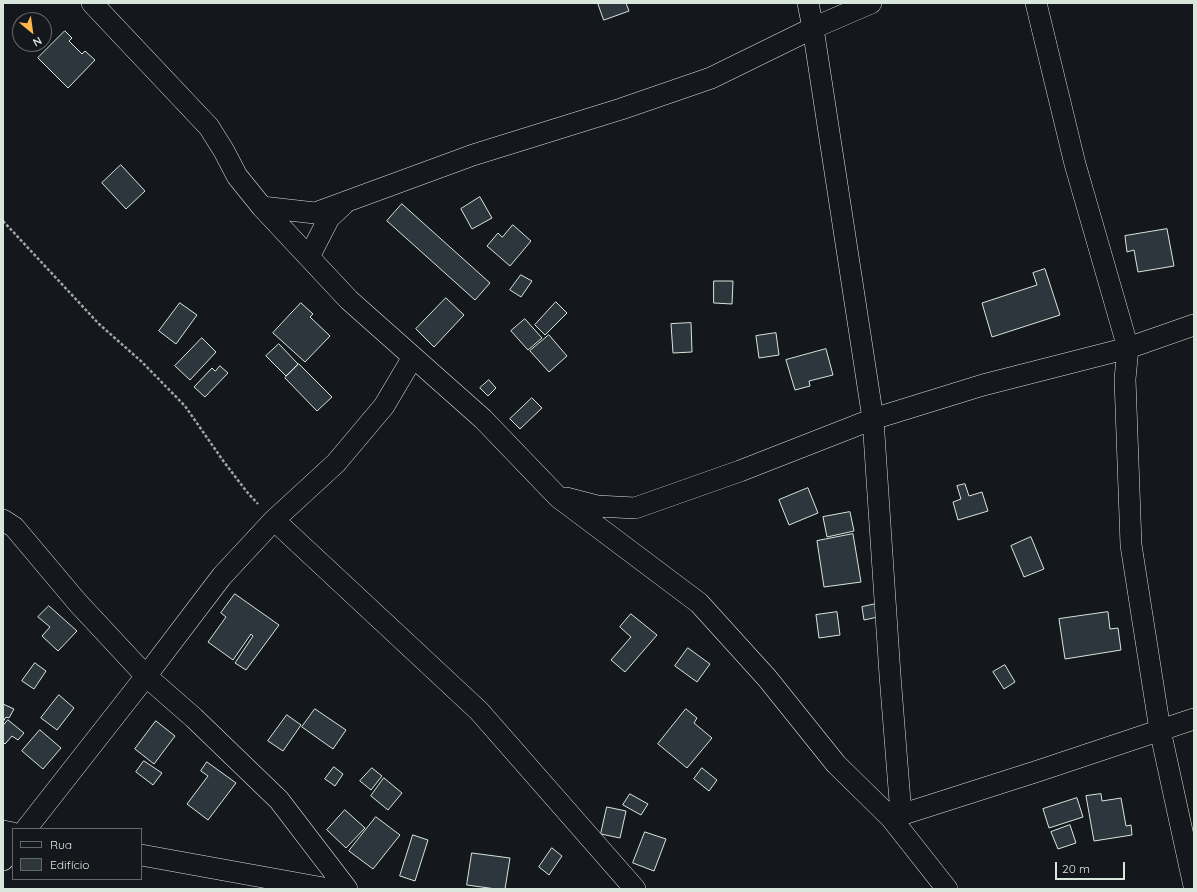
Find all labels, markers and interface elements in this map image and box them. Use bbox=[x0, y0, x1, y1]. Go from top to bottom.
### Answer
north arrow bbox=[12, 12, 52, 52]
text: N bbox=[30, 34, 44, 50]
legend bbox=[12, 828, 142, 880]
text: Rua bbox=[50, 837, 72, 852]
scale bar bbox=[1057, 854, 1127, 880]
text: Edifício bbox=[50, 857, 90, 872]
text: 20 m bbox=[1062, 861, 1090, 876]

